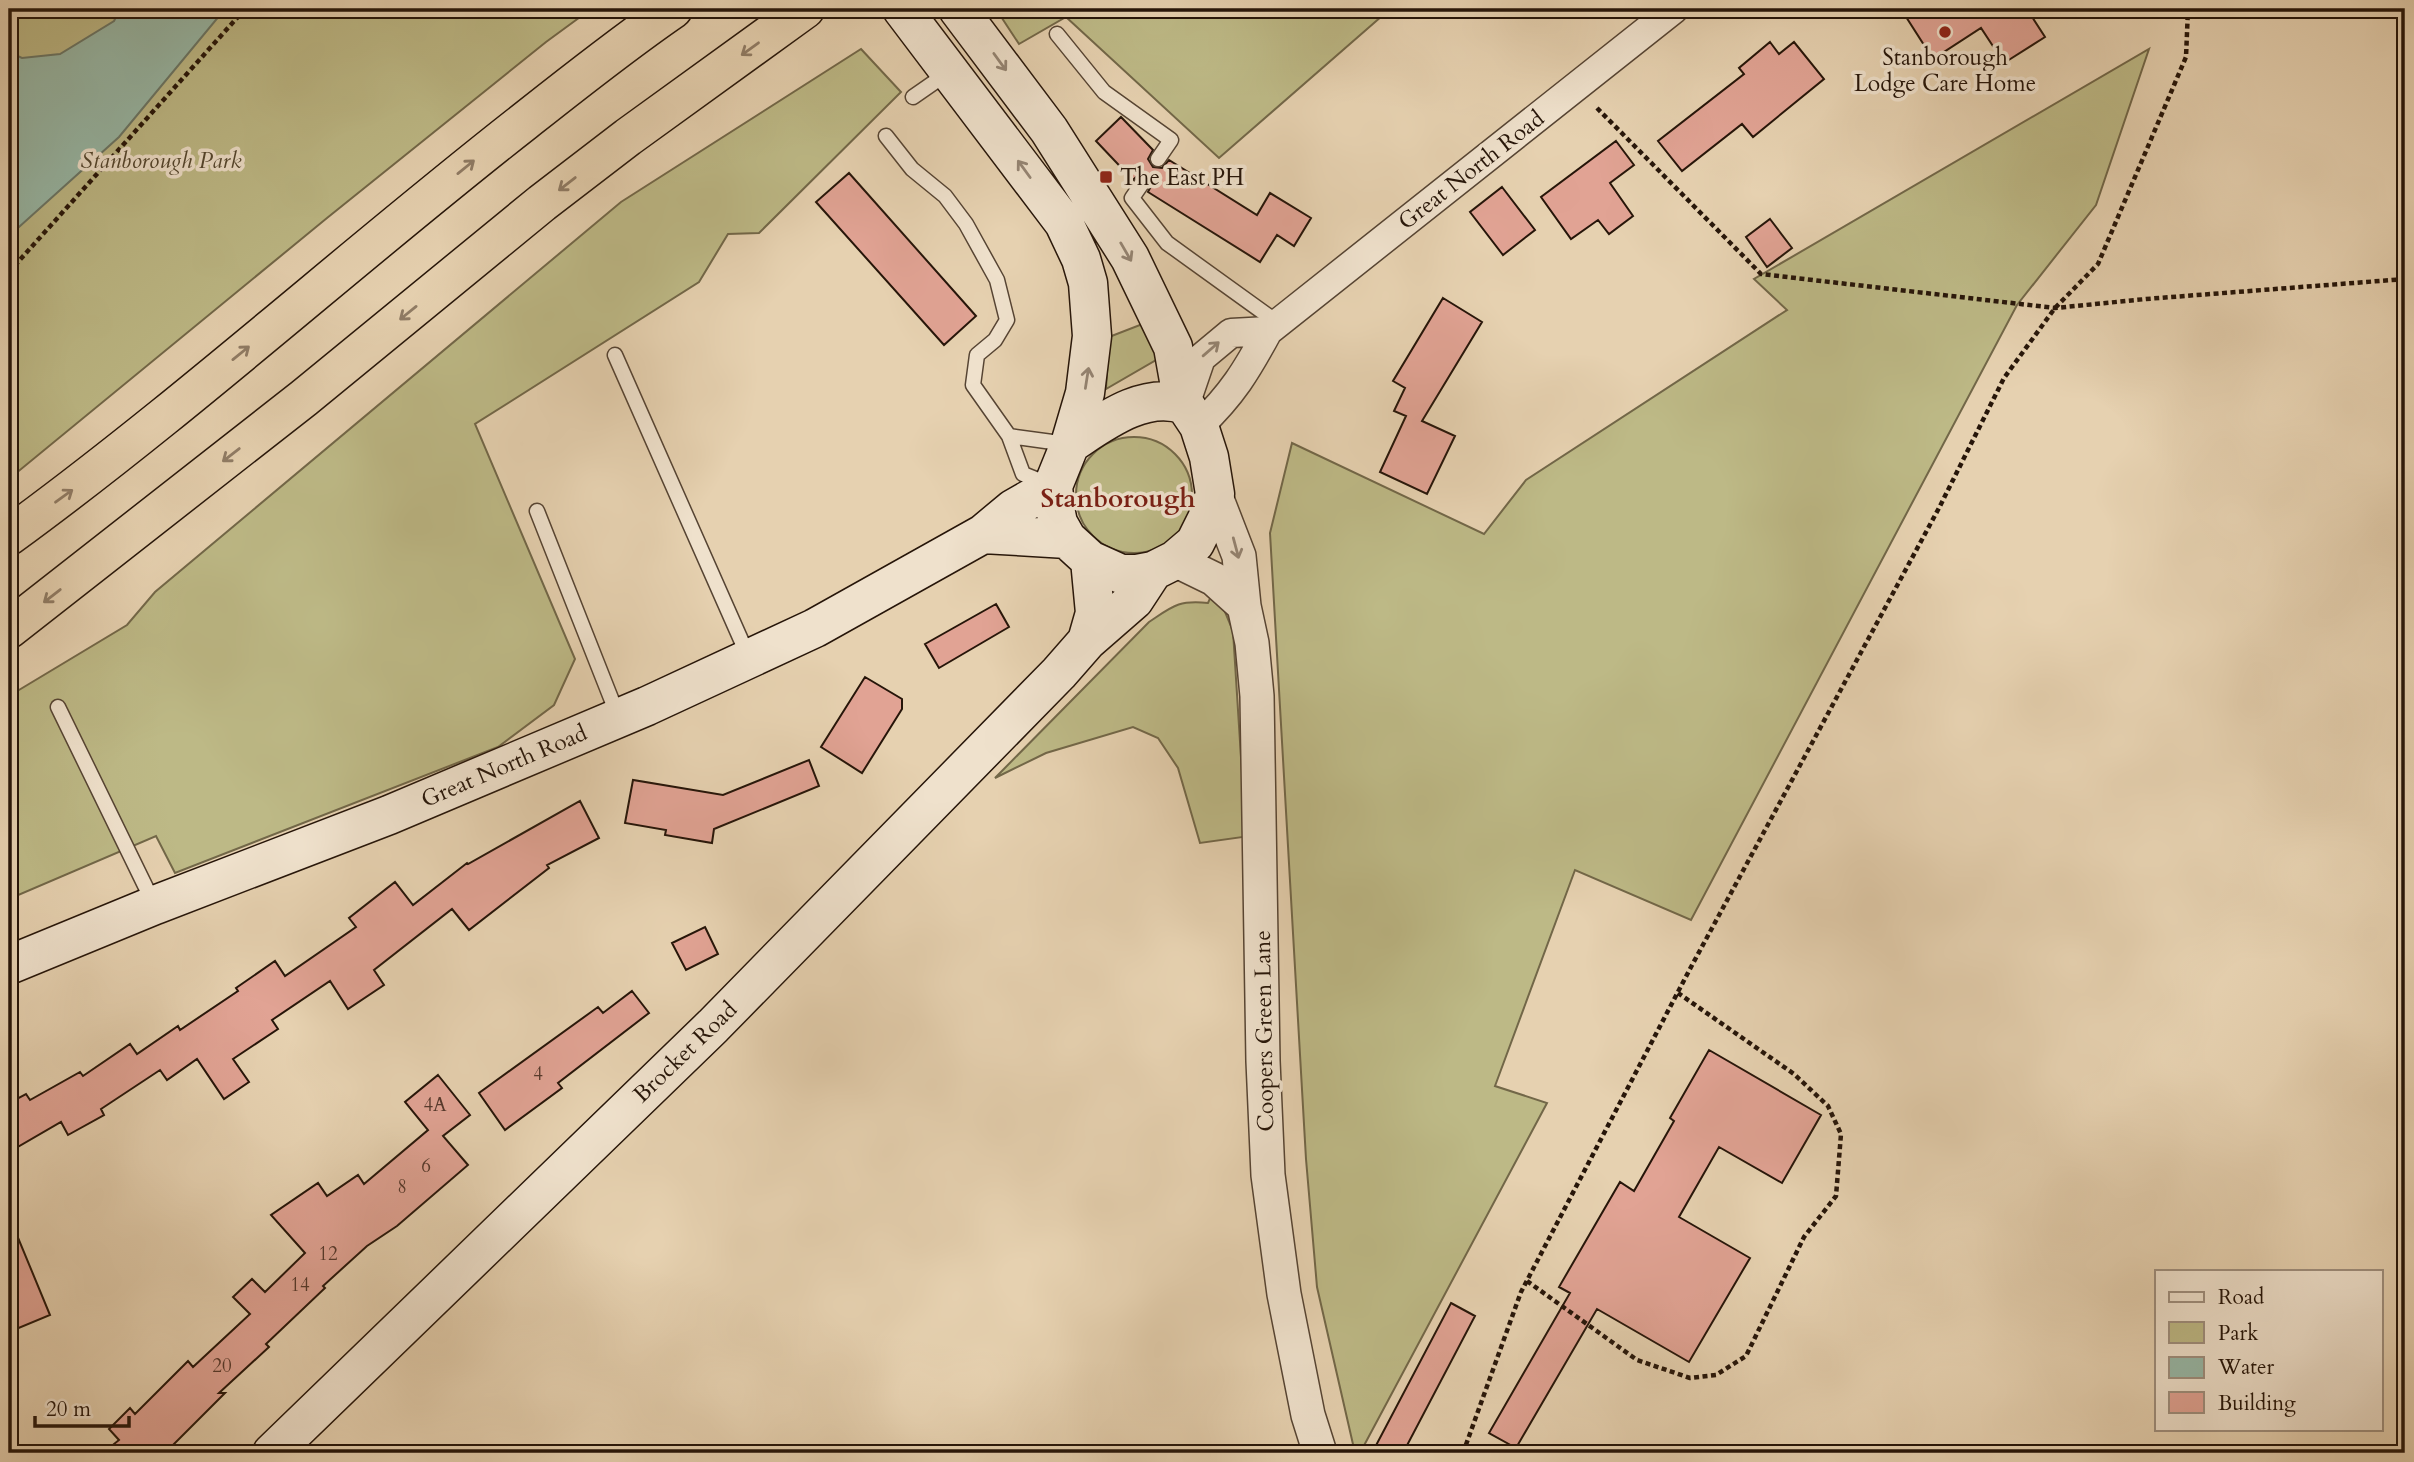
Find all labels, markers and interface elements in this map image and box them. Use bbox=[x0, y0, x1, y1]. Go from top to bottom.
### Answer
marker: Stanborough Lodge Care Home bbox=[1937, 24, 1953, 40]
one-way arrow bbox=[741, 41, 760, 56]
place label: Stanborough Lodge Care Home bbox=[1854, 42, 2036, 99]
one-way arrow bbox=[992, 53, 1007, 72]
street label: Great North Road bbox=[1392, 103, 1551, 237]
park label: Stanborough Park bbox=[80, 145, 242, 176]
one-way arrow bbox=[456, 160, 474, 175]
one-way arrow bbox=[1017, 160, 1031, 179]
place label: The East PH bbox=[1120, 162, 1244, 193]
marker: The East PH bbox=[1098, 169, 1114, 185]
one-way arrow bbox=[558, 176, 577, 191]
one-way arrow bbox=[1119, 241, 1133, 261]
one-way arrow bbox=[400, 305, 418, 321]
one-way arrow bbox=[1201, 341, 1219, 357]
one-way arrow bbox=[231, 345, 249, 361]
one-way arrow bbox=[1081, 367, 1094, 390]
one-way arrow bbox=[222, 448, 240, 463]
district label: Stanborough bbox=[1041, 481, 1195, 516]
one-way arrow bbox=[54, 489, 73, 503]
one-way arrow bbox=[1230, 536, 1243, 559]
one-way arrow bbox=[43, 588, 61, 603]
street label: Great North Road bbox=[416, 717, 592, 815]
street label: Coopers Green Lane bbox=[1247, 930, 1281, 1132]
street label: Brocket Road bbox=[626, 994, 744, 1110]
house number: 4 bbox=[533, 1061, 543, 1087]
house number: 4A bbox=[423, 1092, 447, 1118]
house number: 6 bbox=[421, 1153, 431, 1179]
house number: 8 bbox=[397, 1174, 407, 1200]
house number: 12 bbox=[318, 1241, 338, 1267]
legend bbox=[2155, 1270, 2382, 1430]
house number: 14 bbox=[290, 1272, 310, 1298]
text: Road bbox=[2218, 1283, 2264, 1312]
text: Park bbox=[2218, 1319, 2259, 1348]
house number: 20 bbox=[212, 1353, 232, 1379]
text: Water bbox=[2217, 1353, 2274, 1382]
scale bar bbox=[35, 1385, 130, 1429]
text: Building bbox=[2218, 1389, 2296, 1418]
text: 20 m bbox=[46, 1395, 91, 1424]

